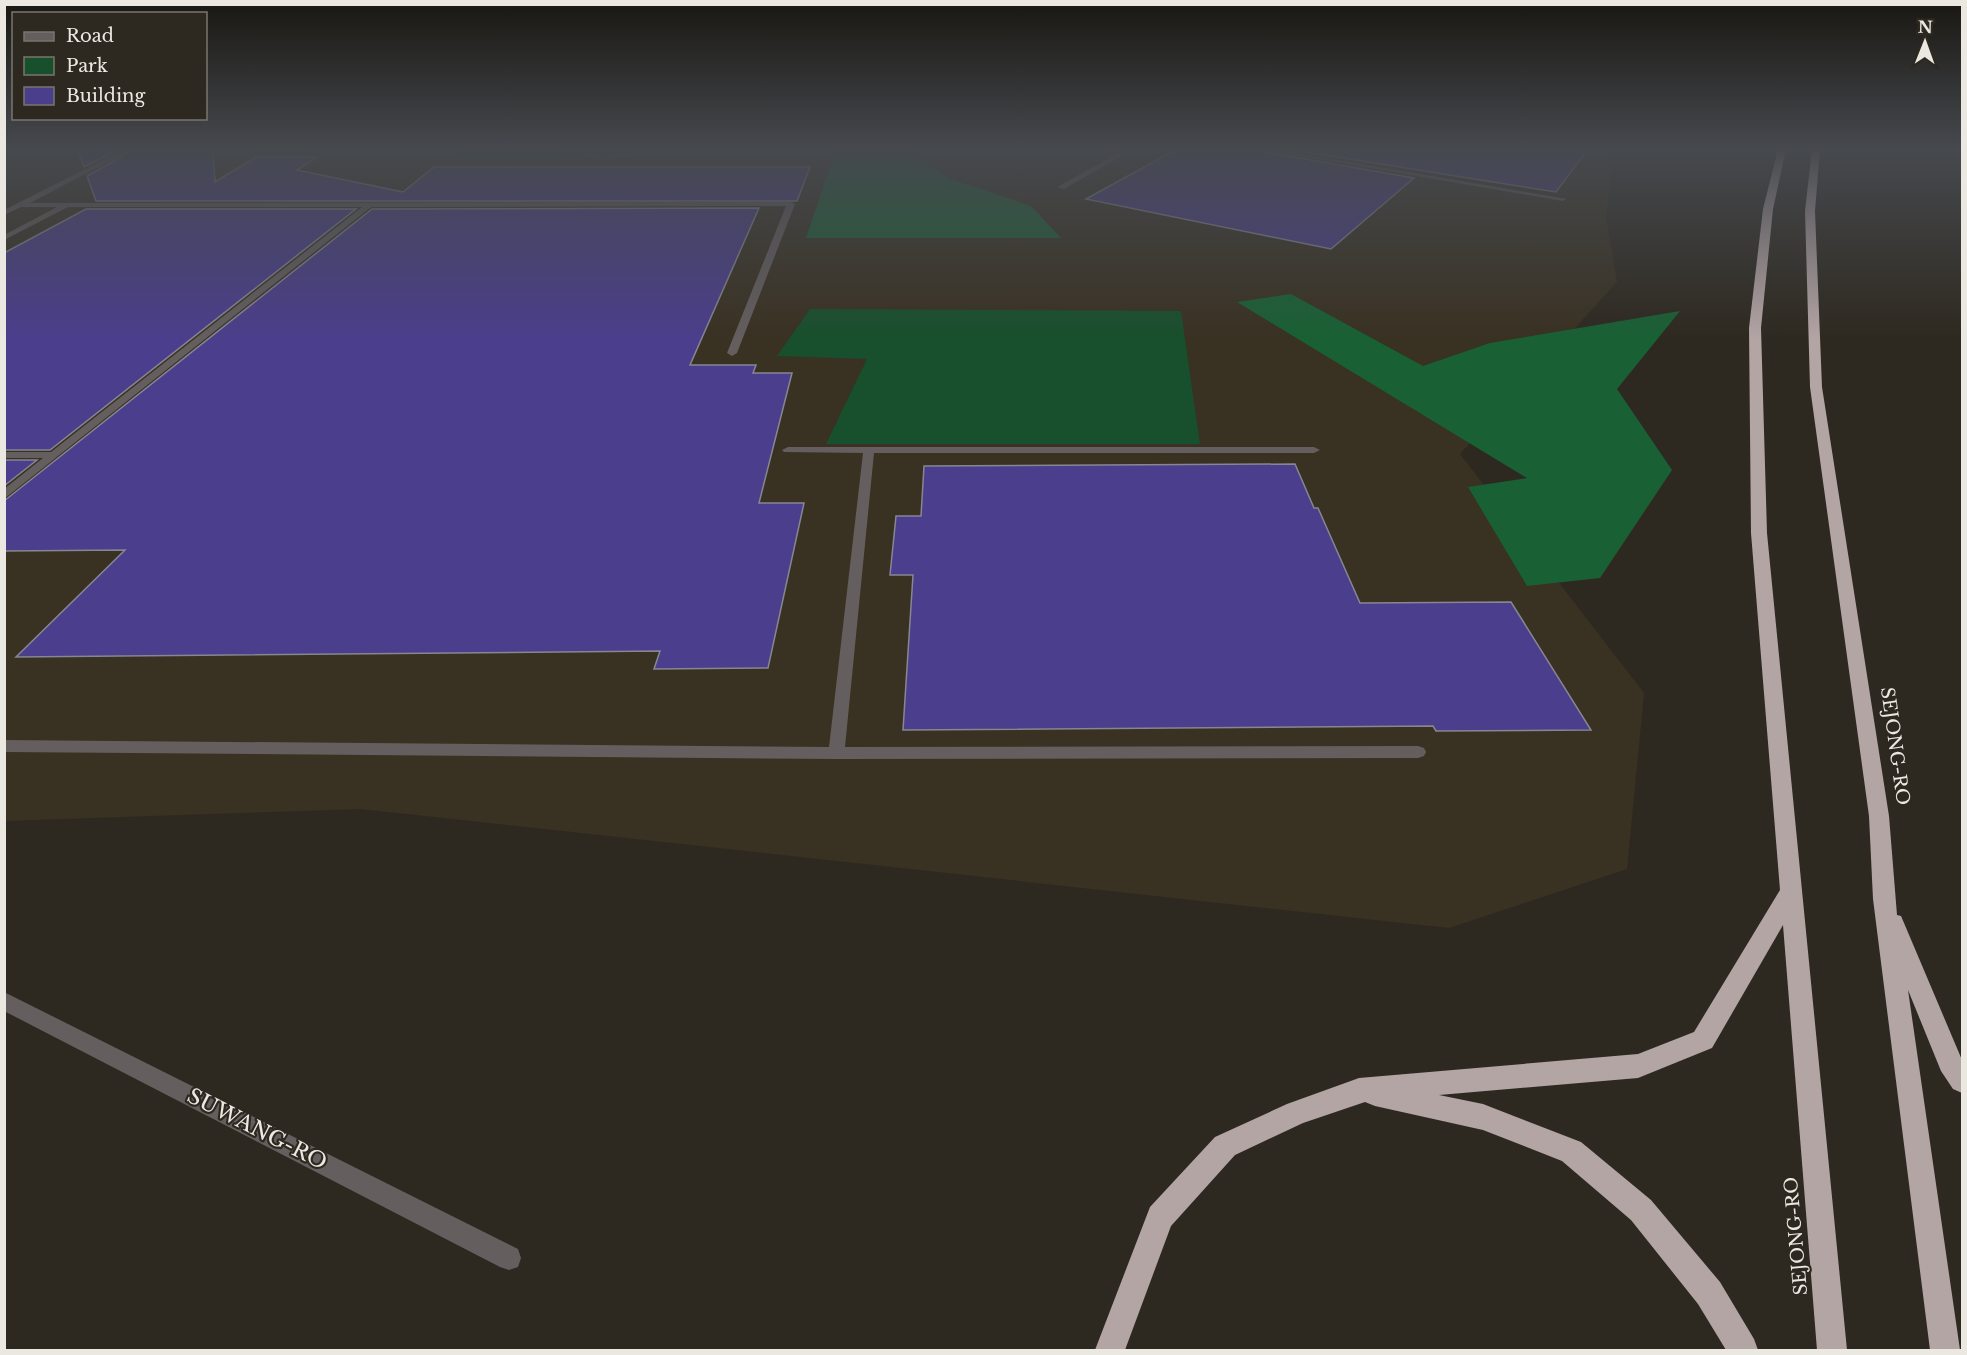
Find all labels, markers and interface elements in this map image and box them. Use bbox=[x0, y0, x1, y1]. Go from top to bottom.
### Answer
legend bbox=[12, 12, 207, 120]
north arrow bbox=[1895, 12, 1955, 72]
text: N bbox=[1918, 17, 1933, 37]
text: Road bbox=[66, 25, 114, 47]
text: Park bbox=[66, 55, 108, 77]
text: Building bbox=[66, 85, 145, 107]
street label: SEJONG-RO bbox=[1876, 686, 1914, 806]
street label: SUWANG-RO bbox=[183, 1083, 331, 1175]
street label: SEJONG-RO bbox=[1780, 1176, 1812, 1296]

